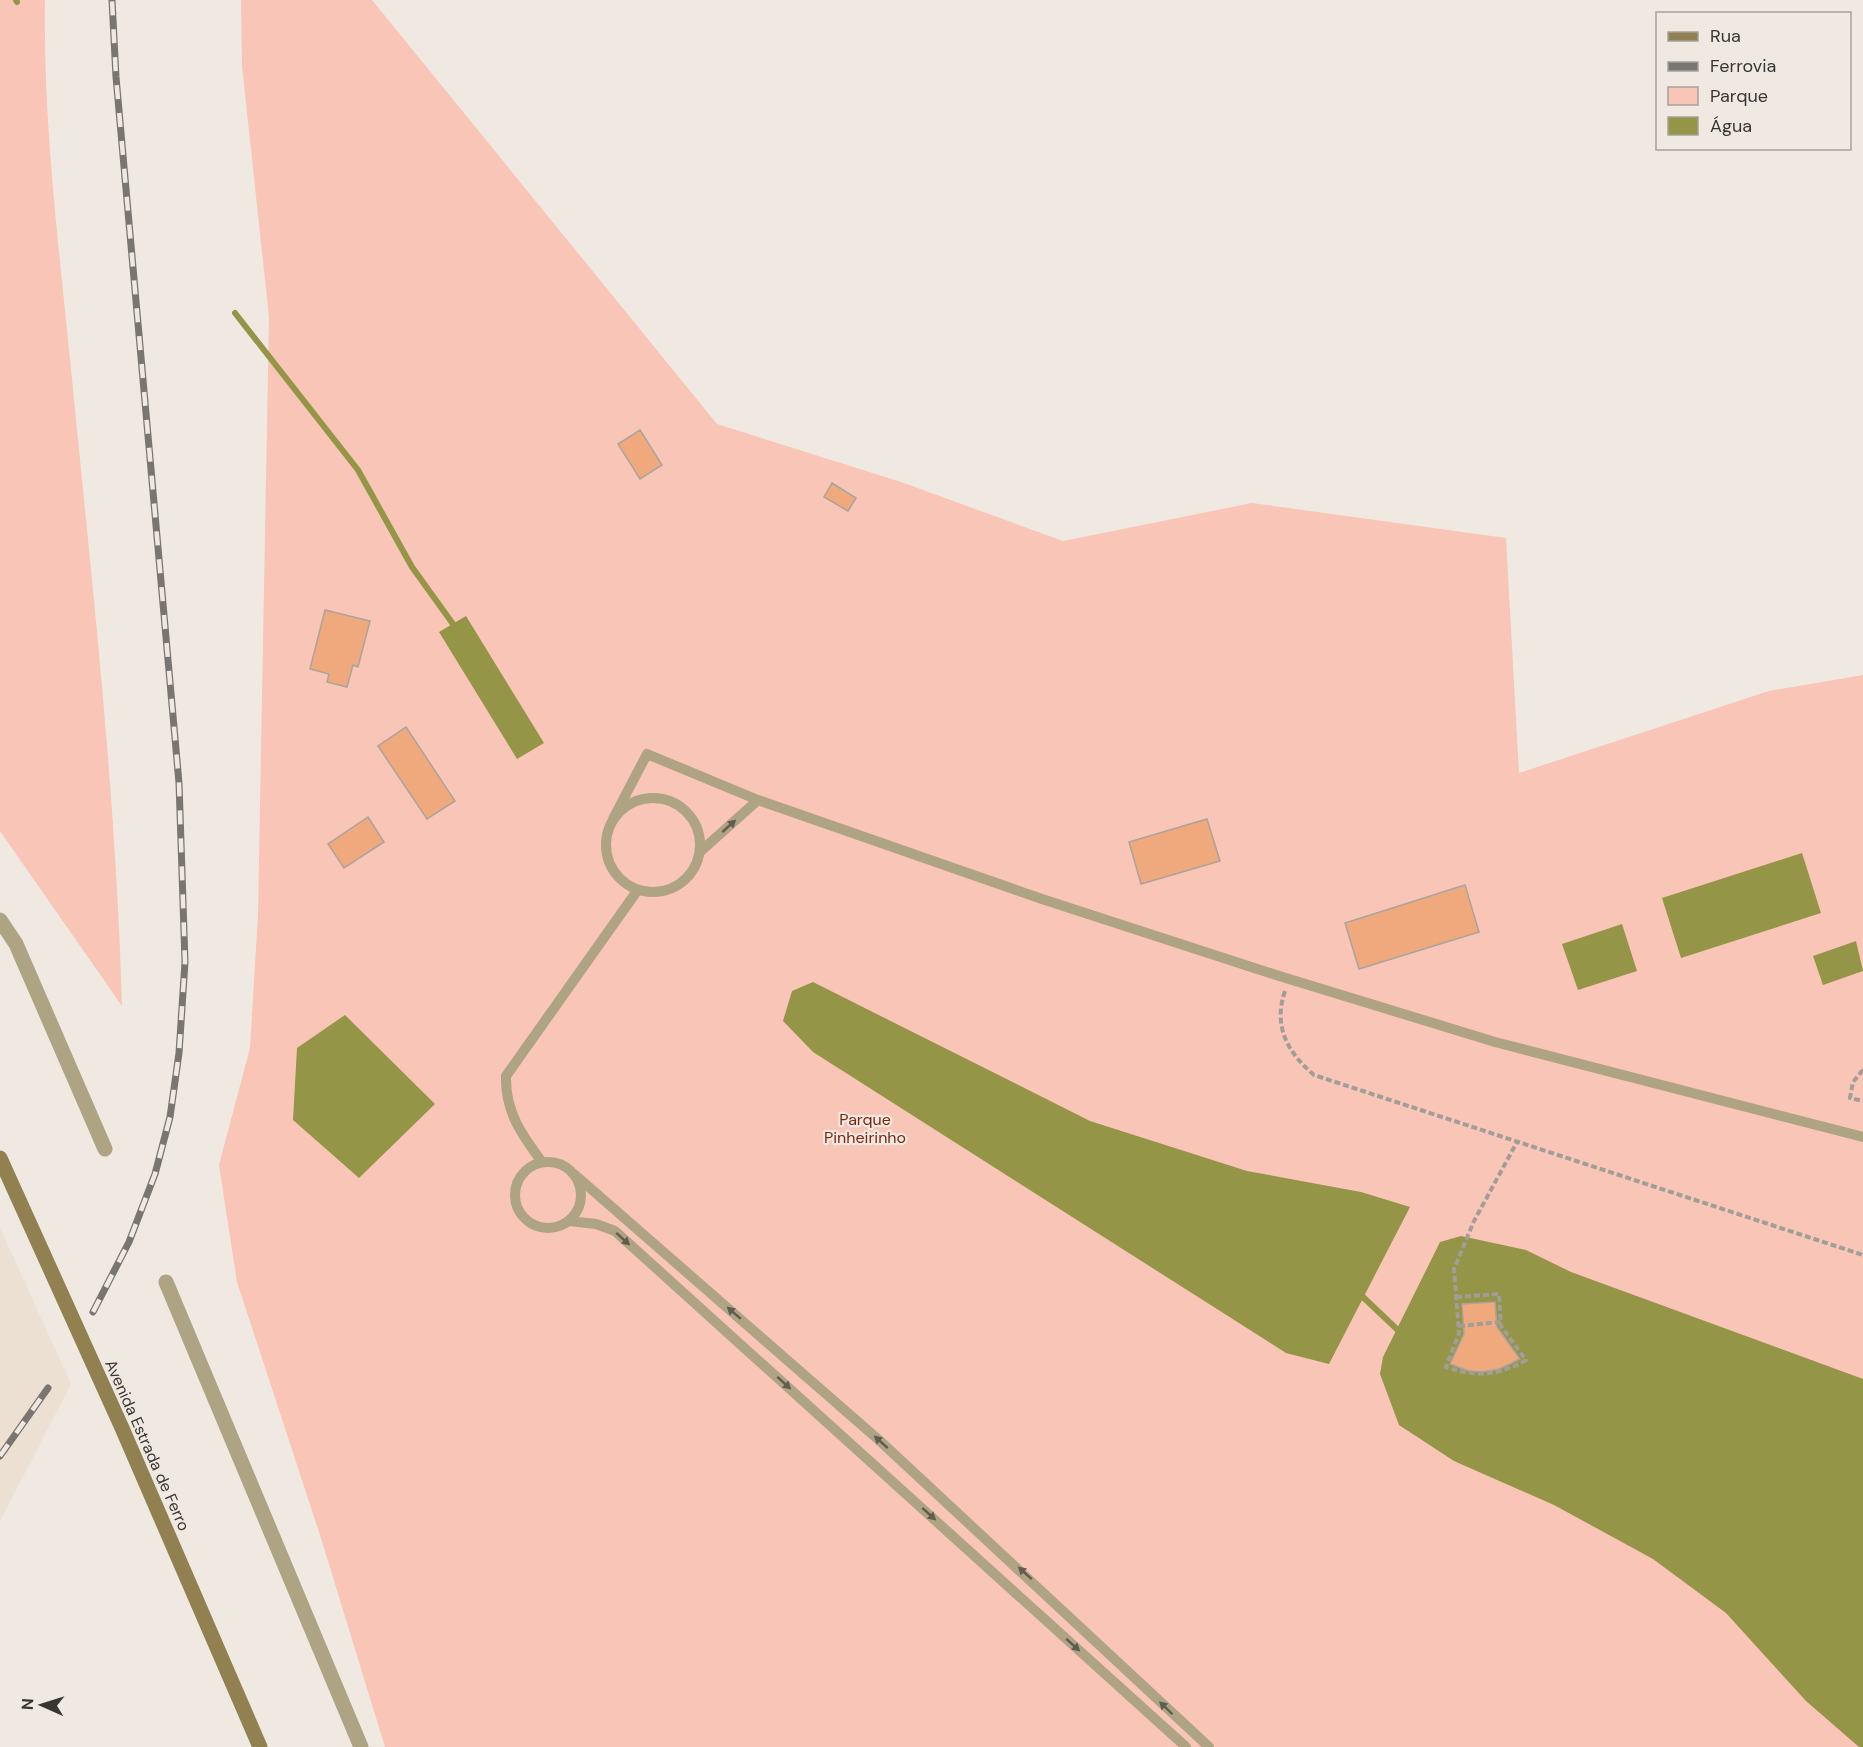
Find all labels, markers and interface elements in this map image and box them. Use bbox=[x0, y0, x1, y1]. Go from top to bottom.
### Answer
legend bbox=[1656, 12, 1851, 150]
text: Rua bbox=[1710, 24, 1741, 48]
text: Ferrovia bbox=[1710, 54, 1776, 78]
text: Parque bbox=[1710, 84, 1768, 108]
text: Água bbox=[1710, 114, 1752, 138]
one-way arrow bbox=[721, 820, 736, 833]
park label: Parque Pinheirinho bbox=[824, 1109, 906, 1148]
one-way arrow bbox=[616, 1232, 631, 1246]
one-way arrow bbox=[726, 1307, 742, 1320]
street label: Avenida Estrada de Ferro bbox=[100, 1356, 195, 1534]
one-way arrow bbox=[776, 1376, 791, 1389]
one-way arrow bbox=[874, 1436, 889, 1449]
one-way arrow bbox=[921, 1507, 936, 1520]
one-way arrow bbox=[1018, 1567, 1033, 1580]
one-way arrow bbox=[1065, 1638, 1080, 1651]
north arrow bbox=[12, 1675, 72, 1735]
text: N bbox=[17, 1698, 38, 1711]
one-way arrow bbox=[1159, 1701, 1173, 1715]

